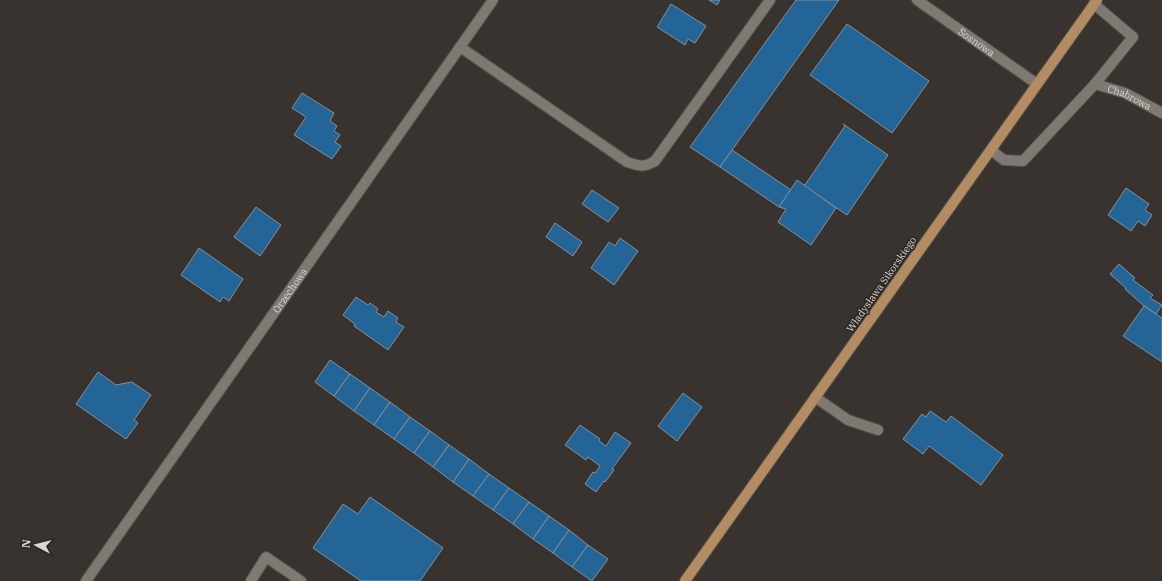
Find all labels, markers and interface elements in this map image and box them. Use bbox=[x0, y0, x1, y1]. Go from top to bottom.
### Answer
street label: Sosnowa bbox=[956, 25, 998, 60]
street label: Chabrowa bbox=[1106, 82, 1154, 113]
street label: Władysława Sikorskiego bbox=[844, 234, 919, 334]
street label: Orzechowa bbox=[270, 265, 311, 316]
north arrow bbox=[16, 525, 56, 565]
text: N bbox=[19, 538, 34, 549]

